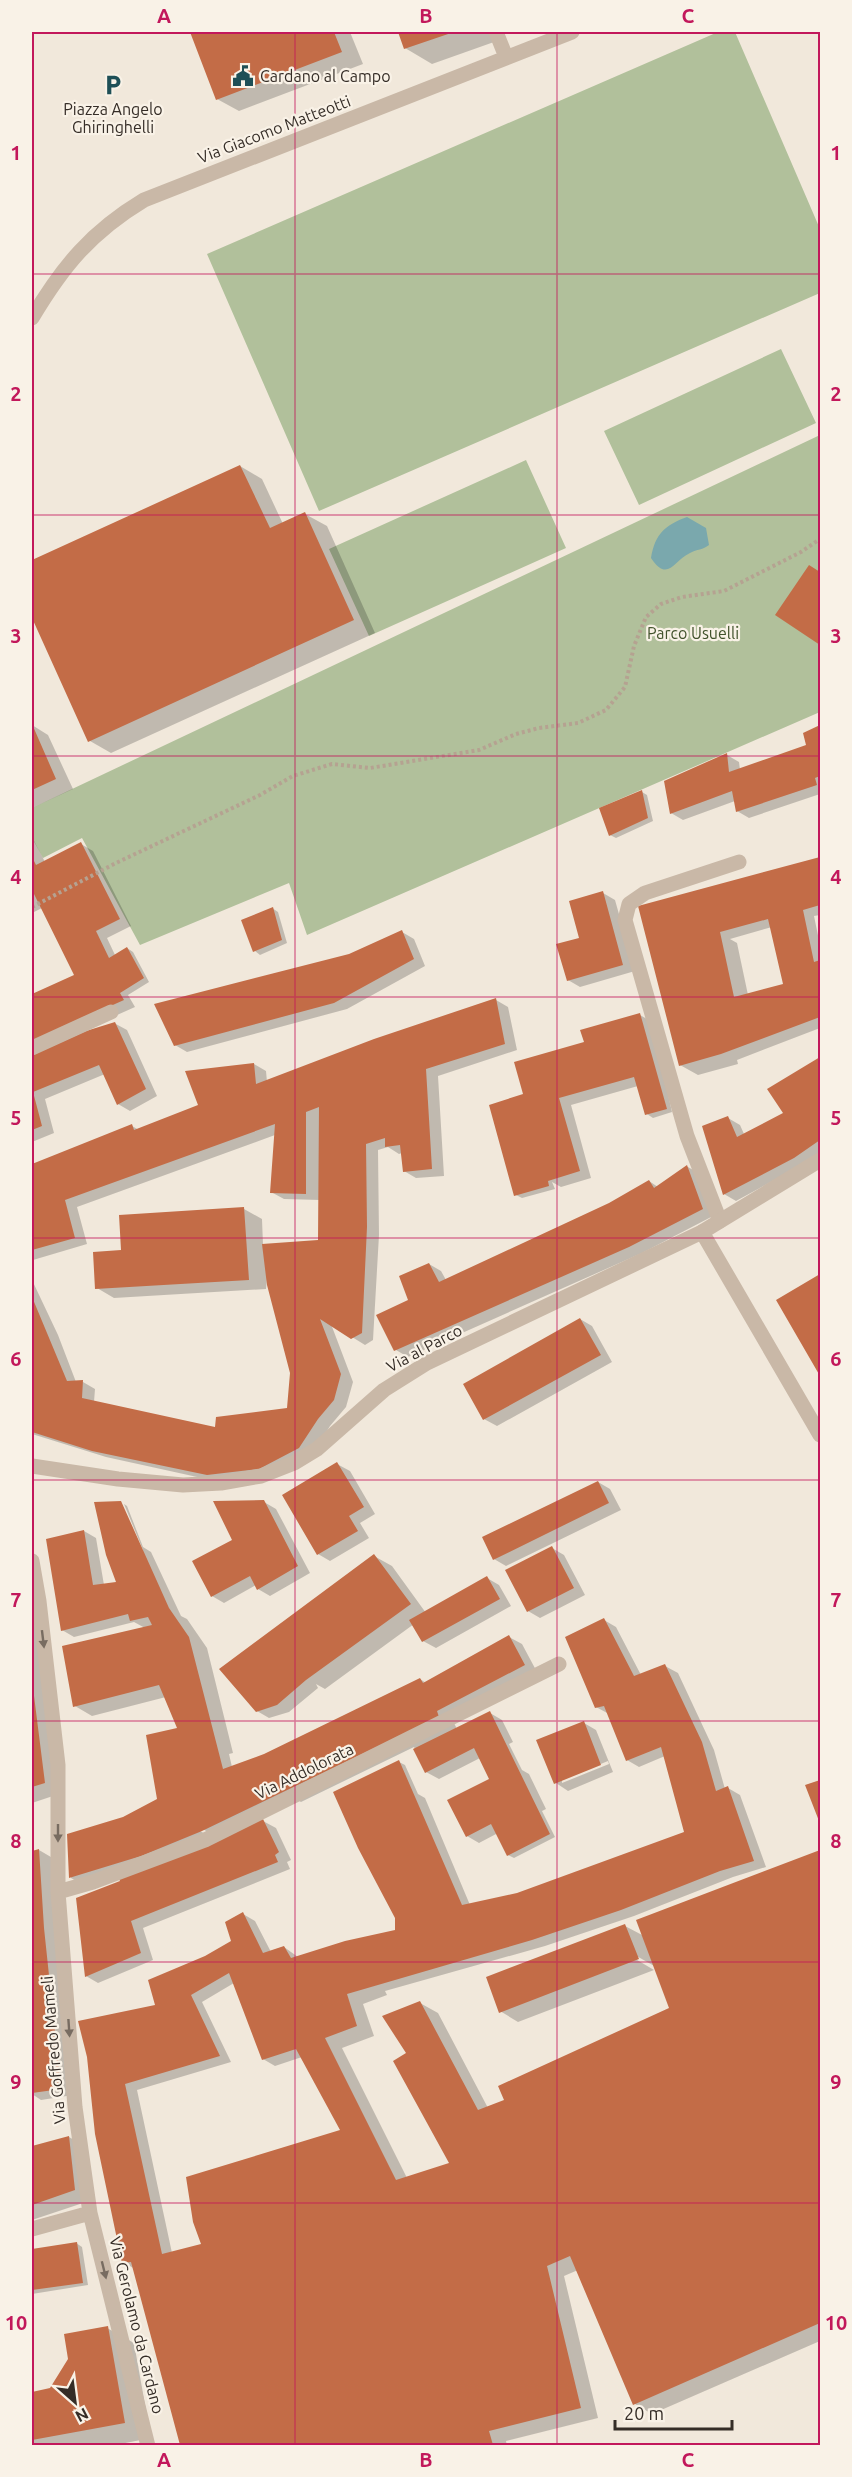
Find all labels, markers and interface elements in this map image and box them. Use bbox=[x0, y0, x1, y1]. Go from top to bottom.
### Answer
text: A bbox=[157, 4, 171, 27]
text: B bbox=[419, 4, 433, 27]
text: C bbox=[682, 4, 695, 27]
public building icon: Cardano al Campo bbox=[231, 64, 255, 88]
place label: Cardano al Campo bbox=[260, 67, 391, 85]
parking icon: Piazza Angelo Ghiringhelli bbox=[101, 73, 125, 97]
street label: Via Giacomo Matteotti bbox=[195, 92, 353, 166]
place label: Piazza Angelo Ghiringhelli bbox=[63, 100, 163, 136]
text: 1 bbox=[10, 141, 22, 164]
text: 1 bbox=[830, 141, 842, 164]
text: 2 bbox=[10, 382, 22, 405]
text: 2 bbox=[830, 382, 842, 405]
text: 3 bbox=[10, 624, 22, 647]
park label: Parco Usuelli bbox=[647, 624, 739, 642]
text: 3 bbox=[830, 624, 842, 647]
text: 4 bbox=[10, 865, 22, 888]
text: 4 bbox=[830, 865, 842, 888]
text: 5 bbox=[10, 1106, 22, 1129]
text: 5 bbox=[830, 1106, 842, 1129]
street label: Via al Parco bbox=[383, 1321, 465, 1375]
text: 6 bbox=[10, 1347, 22, 1370]
text: 6 bbox=[830, 1347, 842, 1370]
text: 7 bbox=[10, 1588, 22, 1611]
text: 7 bbox=[830, 1588, 842, 1611]
one-way arrow bbox=[39, 1630, 48, 1649]
street label: Via Addolorata bbox=[252, 1739, 356, 1803]
one-way arrow bbox=[53, 1824, 63, 1843]
text: 8 bbox=[10, 1829, 22, 1852]
text: 8 bbox=[830, 1829, 842, 1852]
street label: Via Goffredo Mameli bbox=[38, 1975, 68, 2125]
one-way arrow bbox=[64, 2018, 73, 2037]
text: 9 bbox=[10, 2070, 22, 2093]
text: 9 bbox=[830, 2070, 842, 2093]
street label: Via Gerolamo da Cardano bbox=[106, 2235, 168, 2415]
one-way arrow bbox=[100, 2260, 110, 2279]
text: 10 bbox=[5, 2311, 27, 2334]
text: 10 bbox=[825, 2311, 847, 2334]
north arrow bbox=[45, 2372, 105, 2432]
scale bar bbox=[615, 2393, 732, 2431]
text: 20 m bbox=[624, 2403, 664, 2423]
text: N bbox=[73, 2404, 92, 2426]
text: A bbox=[157, 2448, 171, 2471]
text: B bbox=[419, 2448, 433, 2471]
text: C bbox=[682, 2448, 695, 2471]

